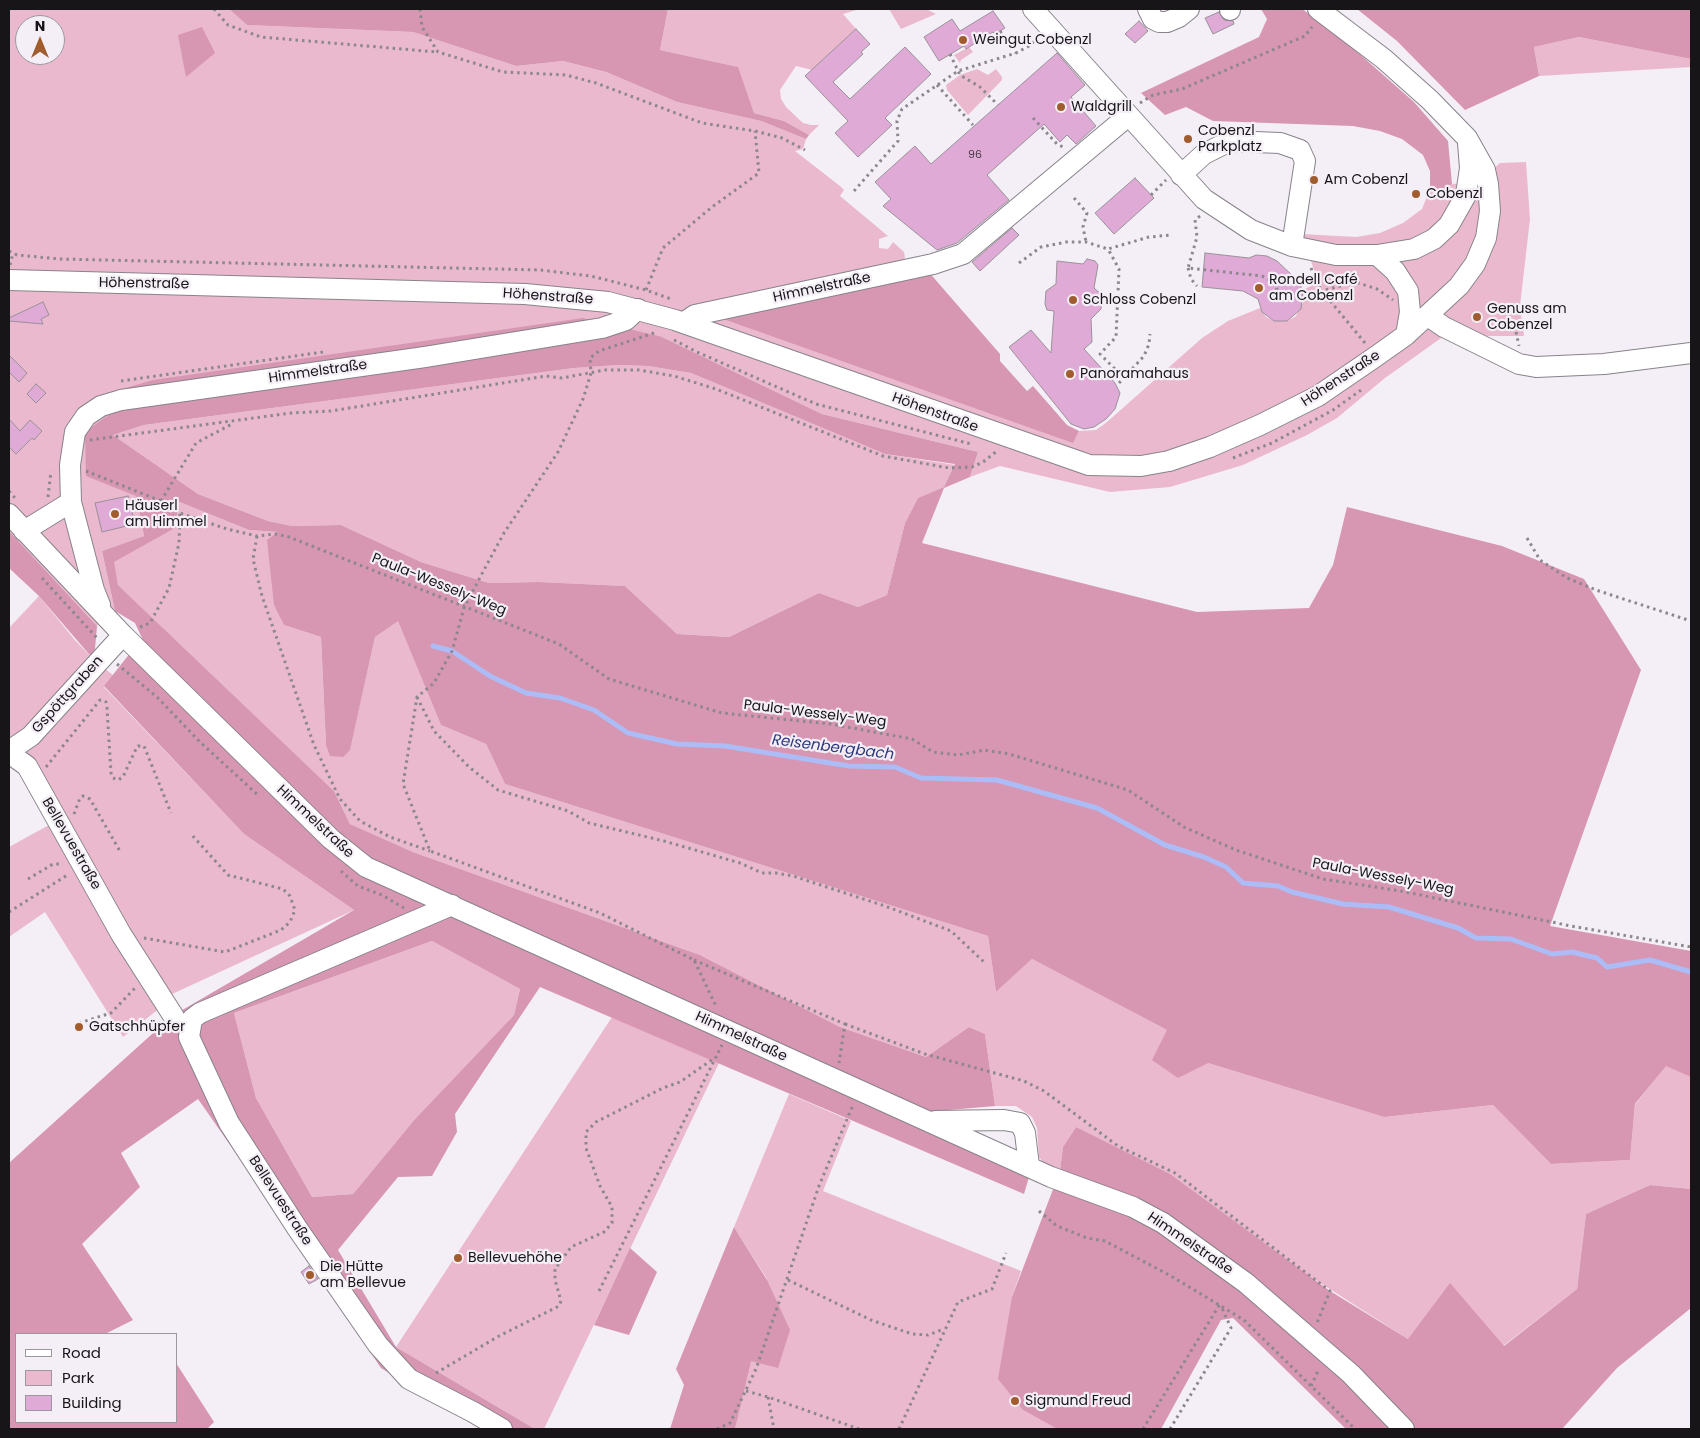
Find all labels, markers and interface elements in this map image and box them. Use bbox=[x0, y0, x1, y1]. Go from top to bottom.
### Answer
north arrow bbox=[15, 15, 65, 65]
text: N bbox=[35, 16, 45, 36]
place label: Weingut Cobenzl bbox=[973, 32, 1092, 48]
marker: Weingut Cobenzl bbox=[957, 34, 969, 46]
place label: Waldgrill bbox=[1071, 99, 1132, 115]
marker: Waldgrill bbox=[1055, 101, 1067, 113]
place label: Cobenzl Parkplatz bbox=[1198, 123, 1262, 156]
marker: Cobenzl Parkplatz bbox=[1182, 133, 1194, 145]
house number: 96 bbox=[968, 148, 982, 162]
place label: Am Cobenzl bbox=[1324, 172, 1408, 188]
marker: Am Cobenzl bbox=[1308, 174, 1320, 186]
place label: Cobenzl bbox=[1426, 186, 1483, 202]
marker: Cobenzl bbox=[1410, 188, 1422, 200]
street label: Himmelstraße bbox=[772, 269, 872, 307]
place label: Rondell Café am Cobenzl bbox=[1269, 272, 1358, 304]
street label: Höhenstraße bbox=[99, 275, 189, 293]
marker: Rondell Café am Cobenzl bbox=[1253, 282, 1265, 294]
street label: Höhenstraße bbox=[502, 285, 594, 309]
place label: Schloss Cobenzl bbox=[1083, 292, 1196, 308]
marker: Schloss Cobenzl bbox=[1067, 294, 1079, 306]
place label: Genuss am Cobenzel bbox=[1487, 301, 1567, 334]
marker: Genuss am Cobenzel bbox=[1471, 311, 1483, 323]
street label: Höhenstraße bbox=[1298, 347, 1384, 411]
street label: Himmelstraße bbox=[268, 357, 368, 387]
place label: Panoramahaus bbox=[1080, 366, 1189, 382]
marker: Panoramahaus bbox=[1064, 368, 1076, 380]
street label: Höhenstraße bbox=[890, 390, 980, 436]
place label: Häuserl am Himmel bbox=[125, 498, 207, 530]
marker: Häuserl am Himmel bbox=[109, 508, 121, 520]
street label: Paula-Wessely-Weg bbox=[369, 550, 509, 620]
street label: Gspöttgraben bbox=[29, 653, 107, 737]
street label: Paula-Wessely-Weg bbox=[743, 697, 887, 731]
water label: Reisenbergbach bbox=[771, 732, 895, 764]
street label: Himmelstraße bbox=[273, 782, 357, 862]
street label: Bellevuestraße bbox=[38, 795, 104, 893]
street label: Paula-Wessely-Weg bbox=[1311, 855, 1455, 899]
street label: Himmelstraße bbox=[692, 1008, 790, 1066]
place label: Gatschhüpfer bbox=[89, 1019, 185, 1035]
marker: Gatschhüpfer bbox=[73, 1021, 85, 1033]
street label: Bellevuestraße bbox=[245, 1153, 315, 1249]
street label: Himmelstraße bbox=[1144, 1209, 1236, 1279]
place label: Bellevuehöhe bbox=[468, 1250, 562, 1266]
marker: Bellevuehöhe bbox=[452, 1252, 464, 1264]
place label: Die Hütte am Bellevue bbox=[320, 1259, 406, 1292]
marker: Die Hütte am Bellevue bbox=[304, 1269, 316, 1281]
legend bbox=[15, 1333, 178, 1423]
text: Road bbox=[62, 1342, 101, 1363]
text: Park bbox=[62, 1367, 94, 1388]
text: Building bbox=[62, 1392, 122, 1413]
place label: Sigmund Freud bbox=[1025, 1393, 1131, 1409]
marker: Sigmund Freud bbox=[1009, 1395, 1021, 1407]

